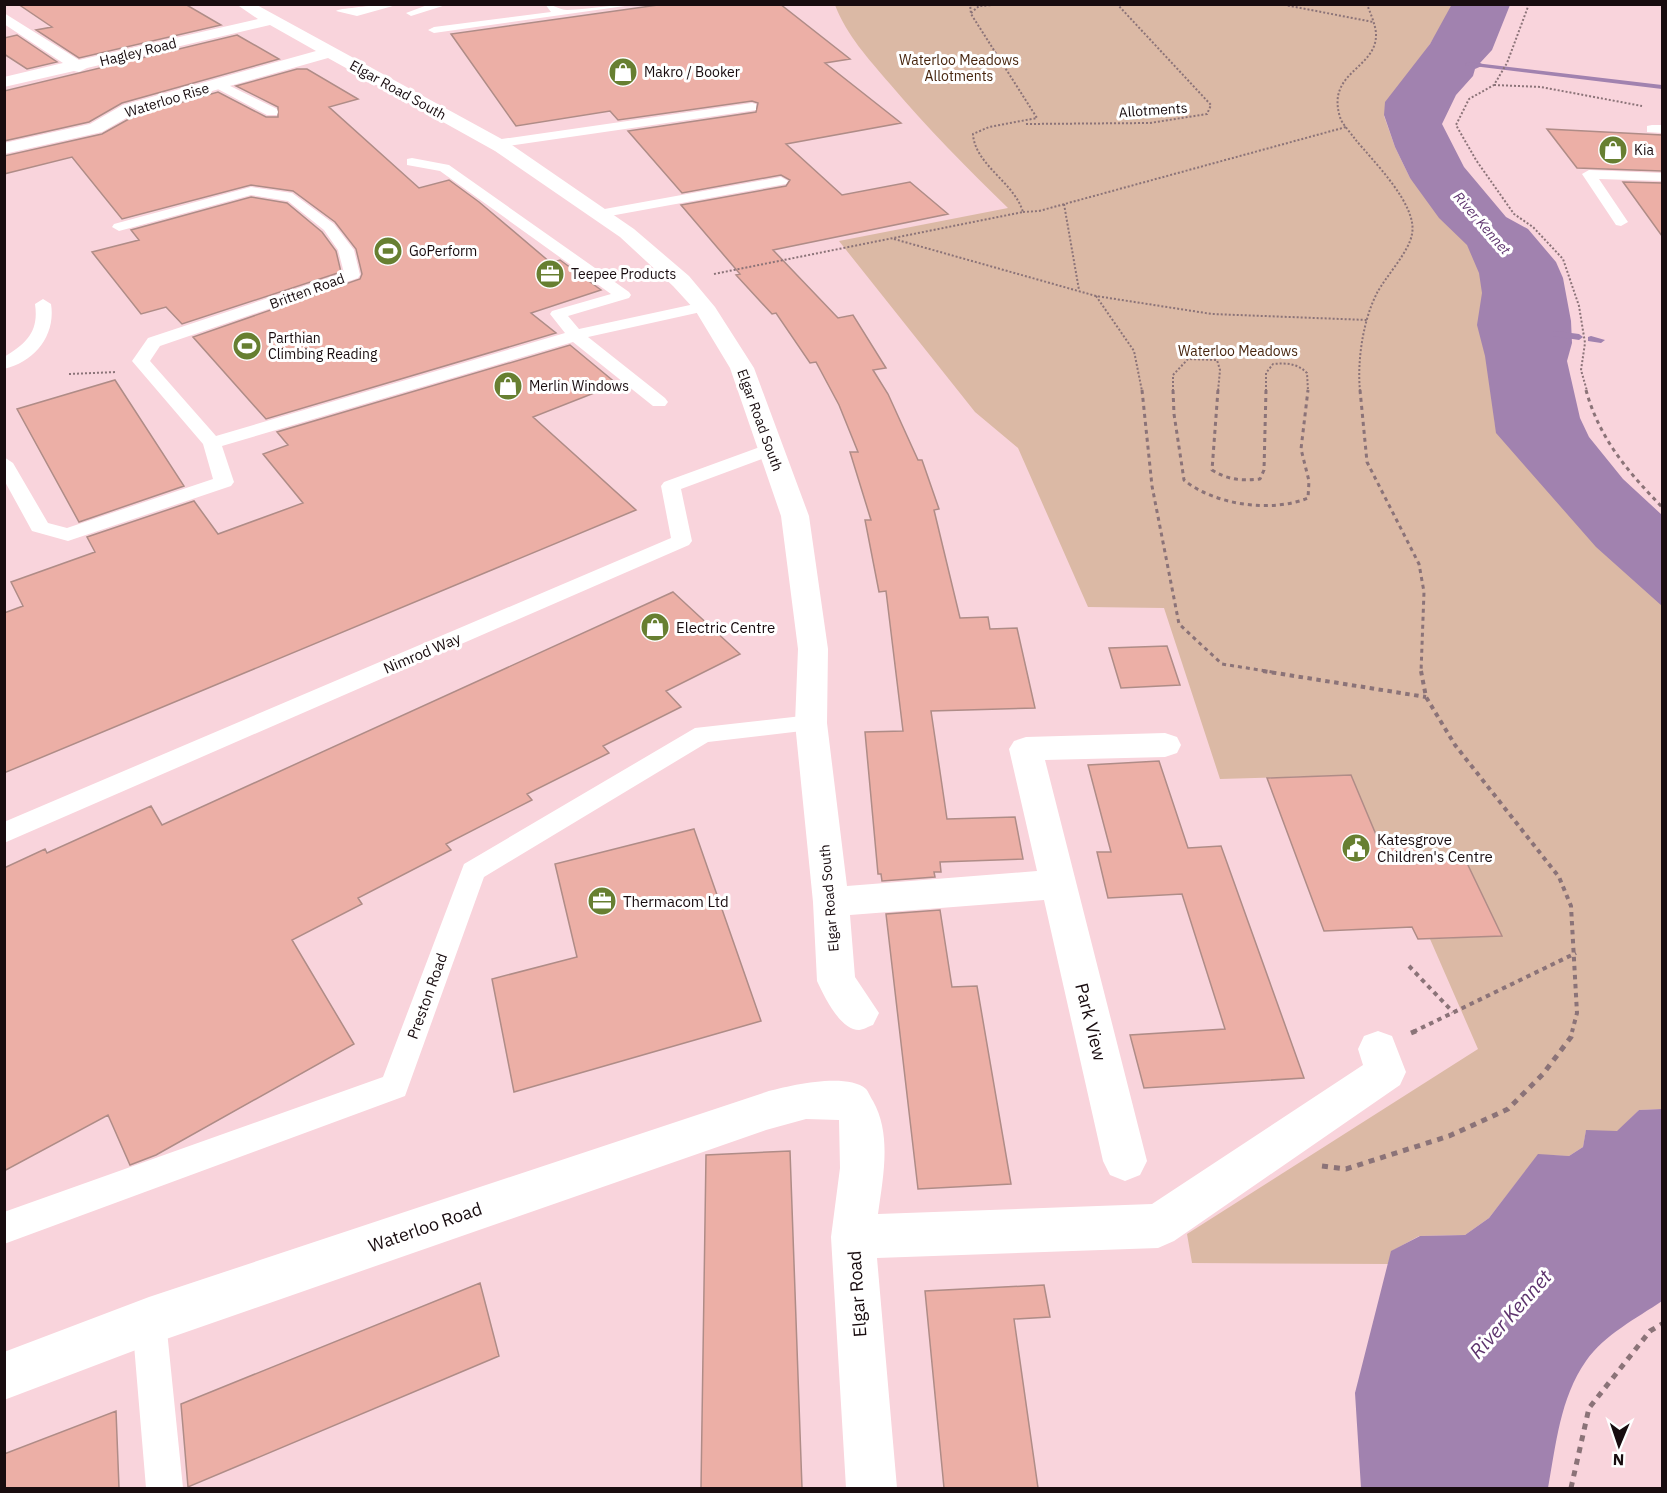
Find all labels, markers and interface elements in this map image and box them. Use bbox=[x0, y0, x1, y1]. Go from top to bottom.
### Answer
street label: Hagley Road bbox=[98, 34, 178, 70]
park label: Waterloo Meadows Allotments bbox=[899, 51, 1019, 85]
street label: Elgar Road South bbox=[347, 56, 449, 124]
shop icon: Makro / Booker bbox=[607, 56, 639, 88]
place label: Makro / Booker bbox=[644, 63, 740, 81]
street label: Waterloo Rise bbox=[123, 79, 212, 121]
street label: Allotments bbox=[1118, 99, 1188, 121]
shop icon: Kia bbox=[1597, 134, 1629, 166]
place label: Kia bbox=[1634, 141, 1654, 159]
water label: River Kennet bbox=[1450, 188, 1514, 258]
sports icon: GoPerform bbox=[372, 235, 404, 267]
place label: GoPerform bbox=[409, 242, 477, 260]
office icon: Teepee Products bbox=[534, 258, 566, 290]
place label: Teepee Products bbox=[571, 265, 677, 283]
street label: Britten Road bbox=[267, 269, 347, 313]
place label: Parthian Climbing Reading bbox=[268, 329, 378, 363]
sports icon: Parthian Climbing Reading bbox=[231, 330, 263, 362]
park label: Waterloo Meadows bbox=[1178, 342, 1298, 360]
street label: Elgar Road South bbox=[733, 366, 787, 474]
shop icon: Merlin Windows bbox=[492, 370, 524, 402]
place label: Merlin Windows bbox=[529, 377, 629, 395]
shop icon: Electric Centre bbox=[639, 611, 671, 643]
place label: Electric Centre bbox=[676, 618, 775, 637]
street label: Nimrod Way bbox=[380, 628, 464, 678]
place label: Katesgrove Children's Centre bbox=[1377, 830, 1493, 866]
public building icon: Katesgrove Children's Centre bbox=[1340, 832, 1372, 864]
street label: Elgar Road South bbox=[815, 844, 843, 952]
office icon: Thermacom Ltd bbox=[586, 885, 618, 917]
place label: Thermacom Ltd bbox=[623, 892, 729, 911]
street label: Preston Road bbox=[403, 950, 451, 1042]
street label: Park View bbox=[1070, 981, 1112, 1064]
street label: Waterloo Road bbox=[365, 1197, 485, 1257]
street label: Elgar Road bbox=[843, 1250, 871, 1338]
water label: River Kennet bbox=[1463, 1263, 1557, 1364]
north arrow bbox=[1589, 1415, 1649, 1475]
text: N bbox=[1612, 1450, 1625, 1470]

